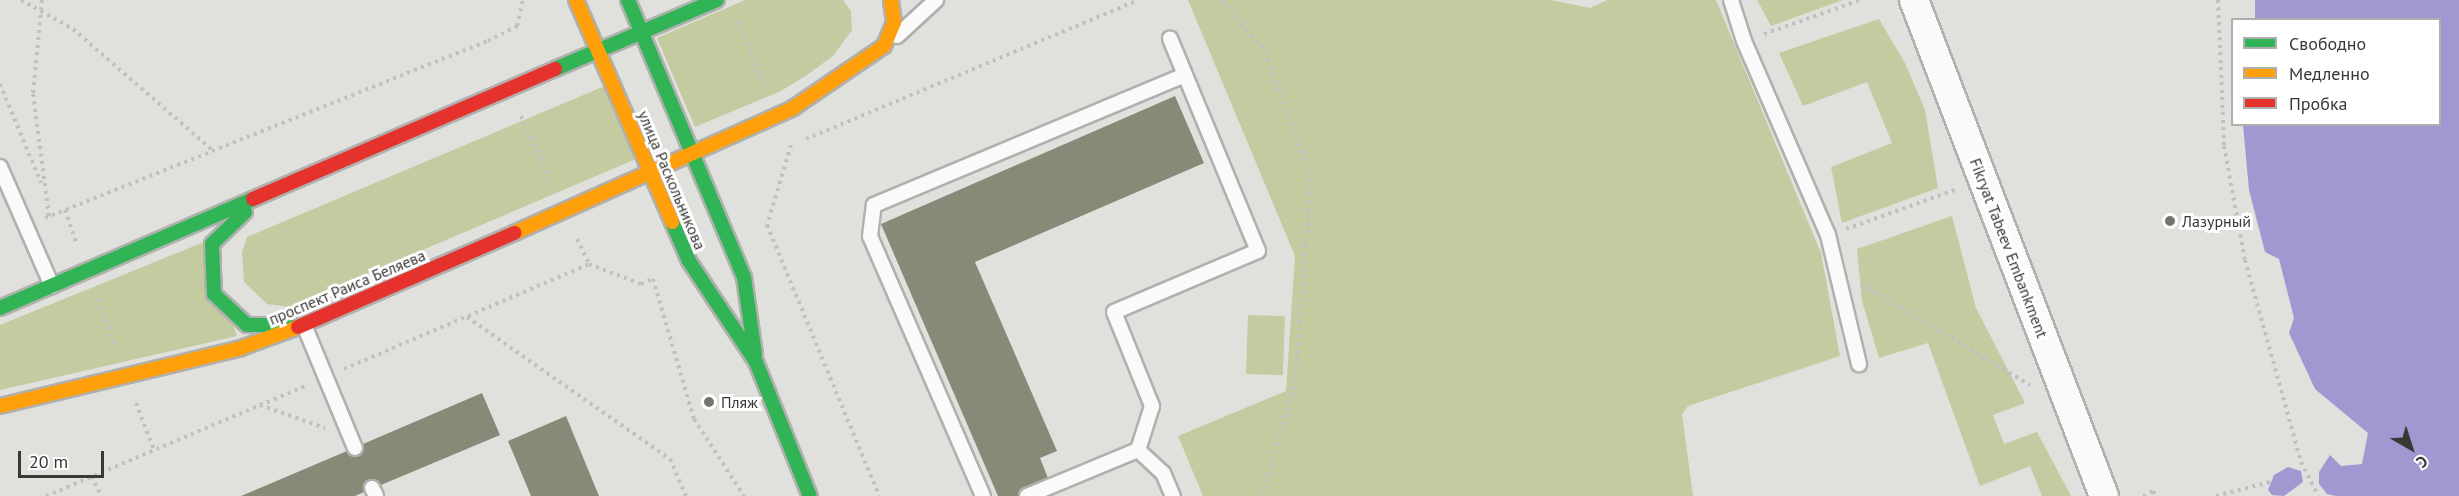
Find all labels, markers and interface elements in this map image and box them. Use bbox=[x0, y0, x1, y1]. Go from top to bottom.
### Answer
legend bbox=[2231, 18, 2441, 126]
text: Свободно bbox=[2289, 32, 2366, 55]
text: Медленно bbox=[2289, 62, 2370, 85]
text: Пробка bbox=[2289, 92, 2347, 115]
street label: улица Раскольникова bbox=[634, 108, 710, 252]
street label: Fikryat Tabeev Embankment bbox=[1966, 155, 2052, 341]
place label: Лазурный bbox=[2182, 211, 2251, 231]
marker: Лазурный bbox=[2163, 214, 2177, 228]
street label: проспект Раиса Беляева bbox=[266, 245, 428, 329]
place label: Пляж bbox=[721, 392, 758, 412]
marker: Пляж bbox=[702, 395, 716, 409]
north arrow bbox=[2381, 418, 2441, 478]
scale bar bbox=[21, 439, 106, 477]
text: 20 m bbox=[29, 450, 68, 473]
text: С bbox=[2413, 451, 2432, 473]

